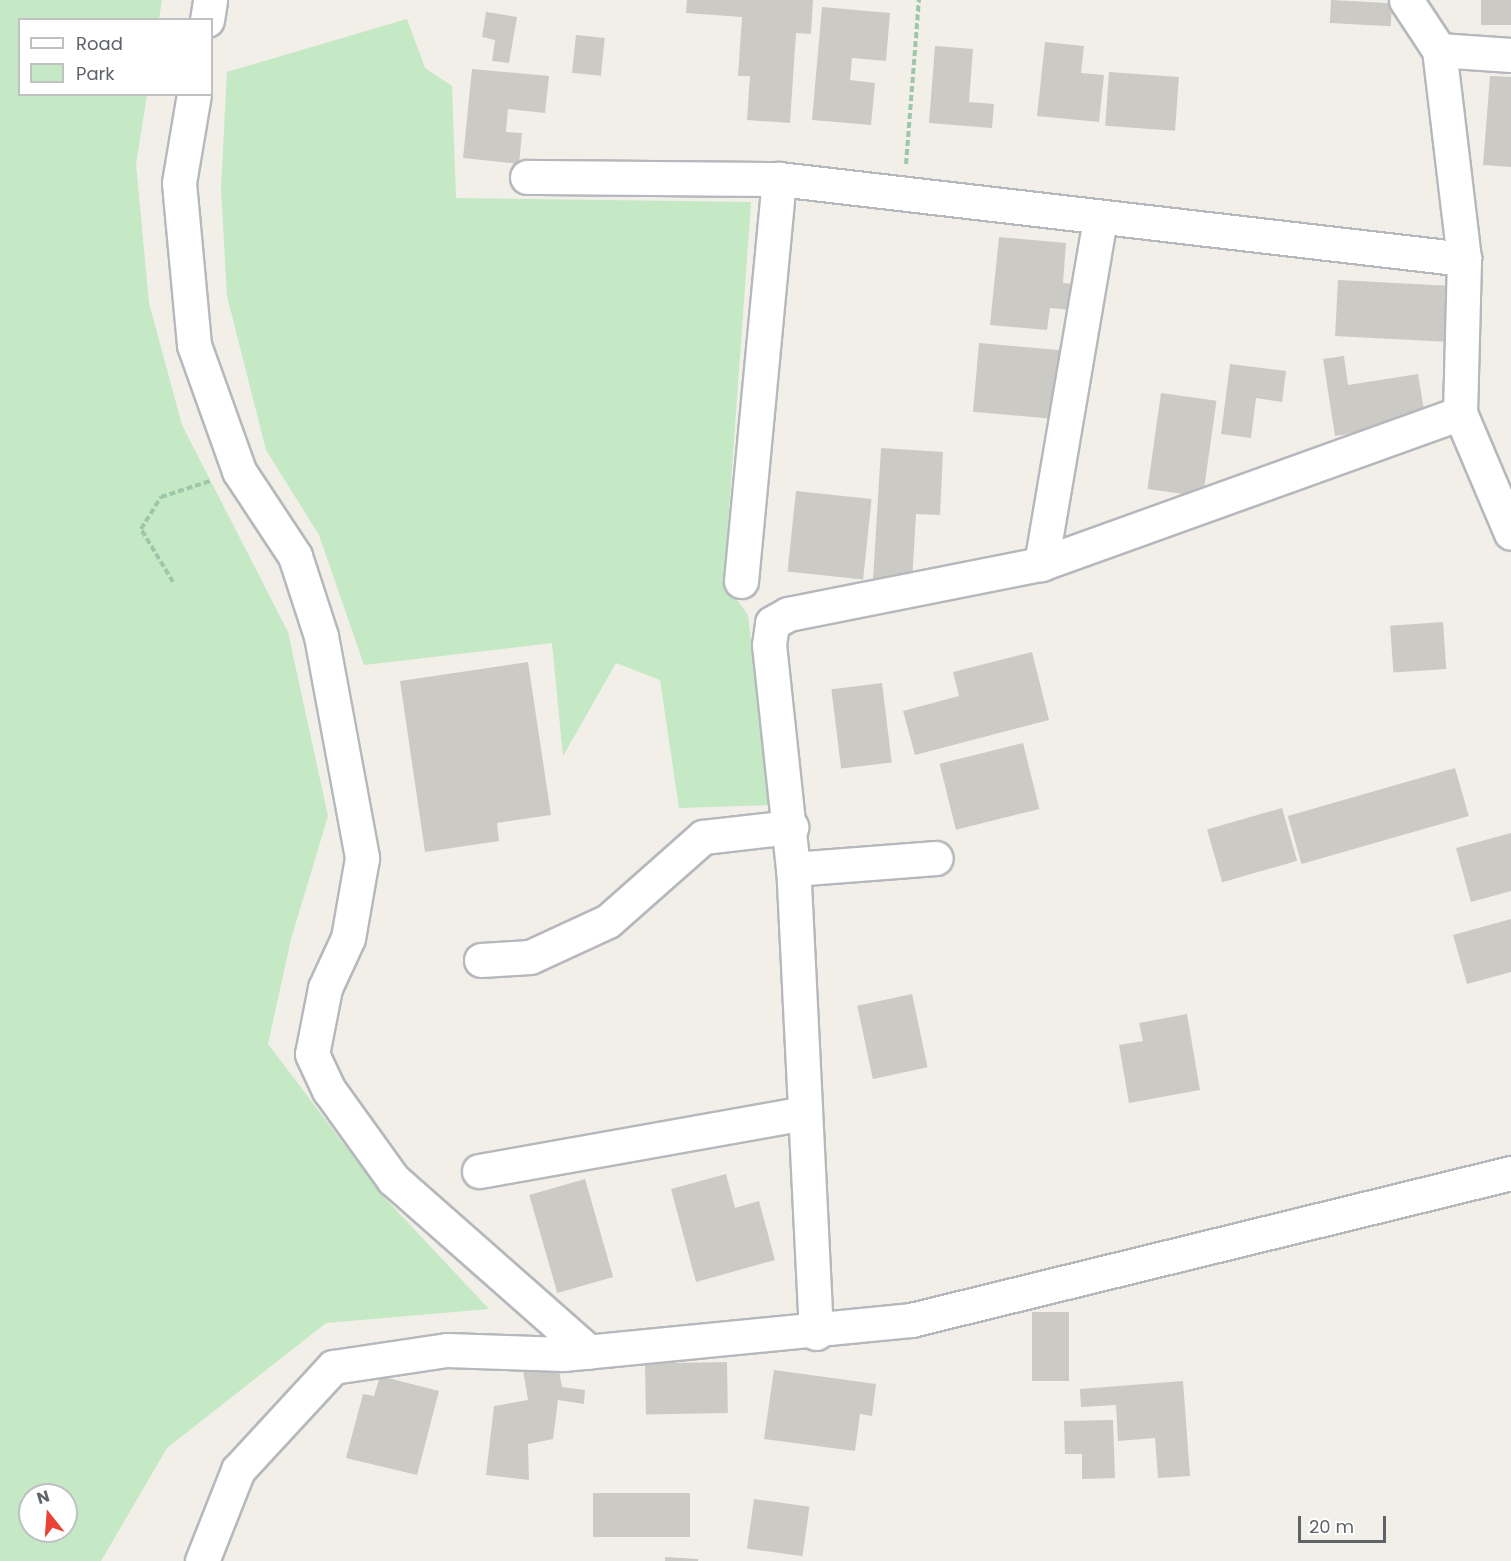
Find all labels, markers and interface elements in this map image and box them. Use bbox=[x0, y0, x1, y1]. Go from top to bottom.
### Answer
legend bbox=[18, 18, 213, 96]
text: Road bbox=[76, 31, 123, 56]
text: Park bbox=[76, 61, 115, 86]
north arrow bbox=[18, 1483, 78, 1543]
text: N bbox=[34, 1484, 52, 1510]
scale bar bbox=[1301, 1504, 1390, 1542]
text: 20 m bbox=[1309, 1514, 1354, 1539]

